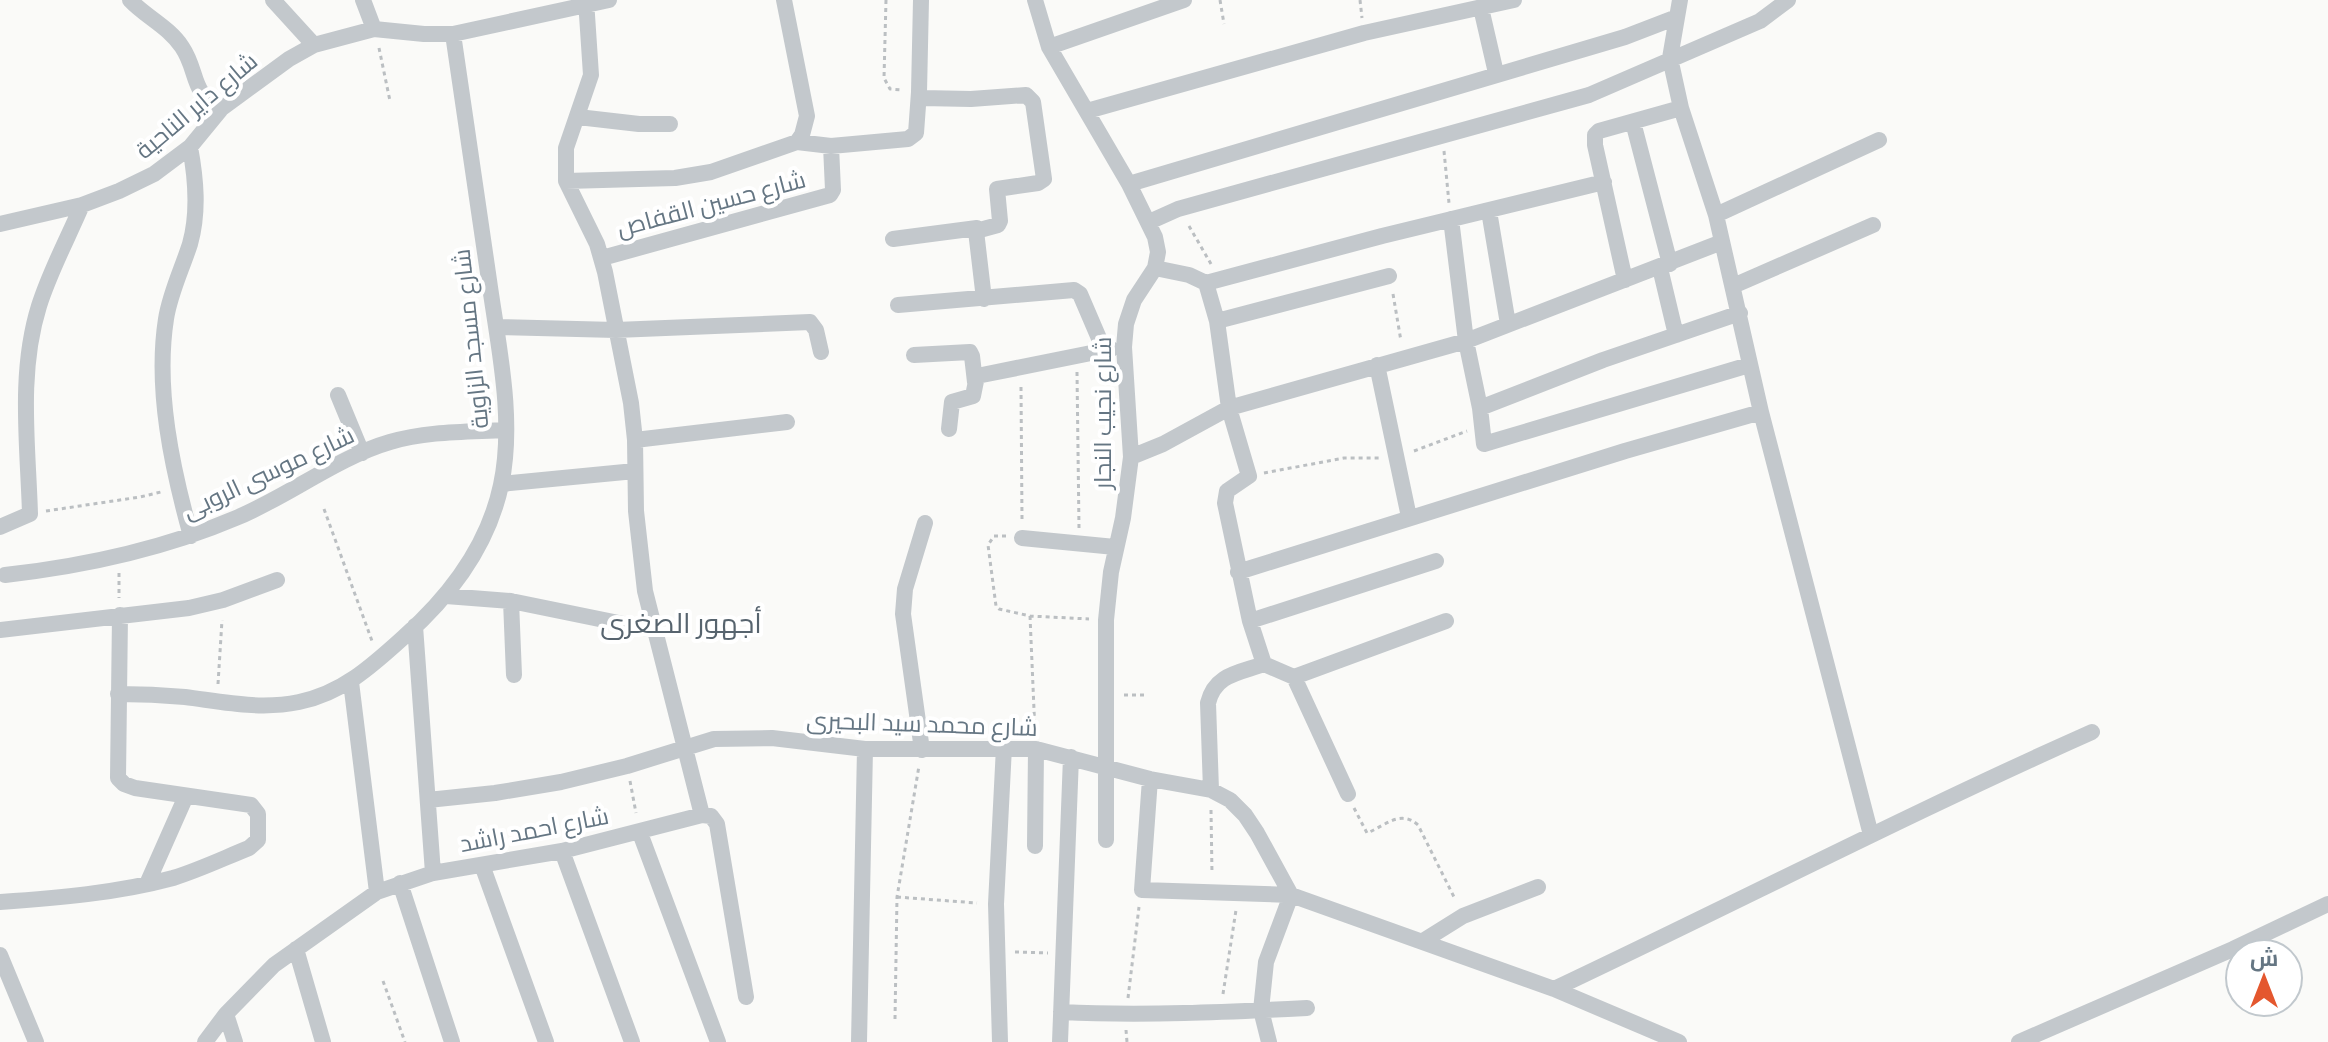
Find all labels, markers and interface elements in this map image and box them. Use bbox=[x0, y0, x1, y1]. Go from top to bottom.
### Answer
street label: شارع داير الناحية bbox=[127, 43, 265, 167]
street label: شارع حسين القفاص bbox=[613, 160, 809, 246]
street label: شارع مسجد الزاوية bbox=[443, 247, 497, 431]
street label: شارع نجيب النجار bbox=[1084, 337, 1120, 491]
street label: شارع موسى الروبى bbox=[176, 416, 360, 528]
district label: أجهور الصغرى bbox=[600, 601, 762, 644]
street label: شارع محمد سيد البحيرى bbox=[806, 701, 1038, 745]
street label: شارع احمد راشد bbox=[456, 797, 612, 861]
north arrow bbox=[2224, 938, 2304, 1018]
text: ش bbox=[2250, 941, 2278, 975]

